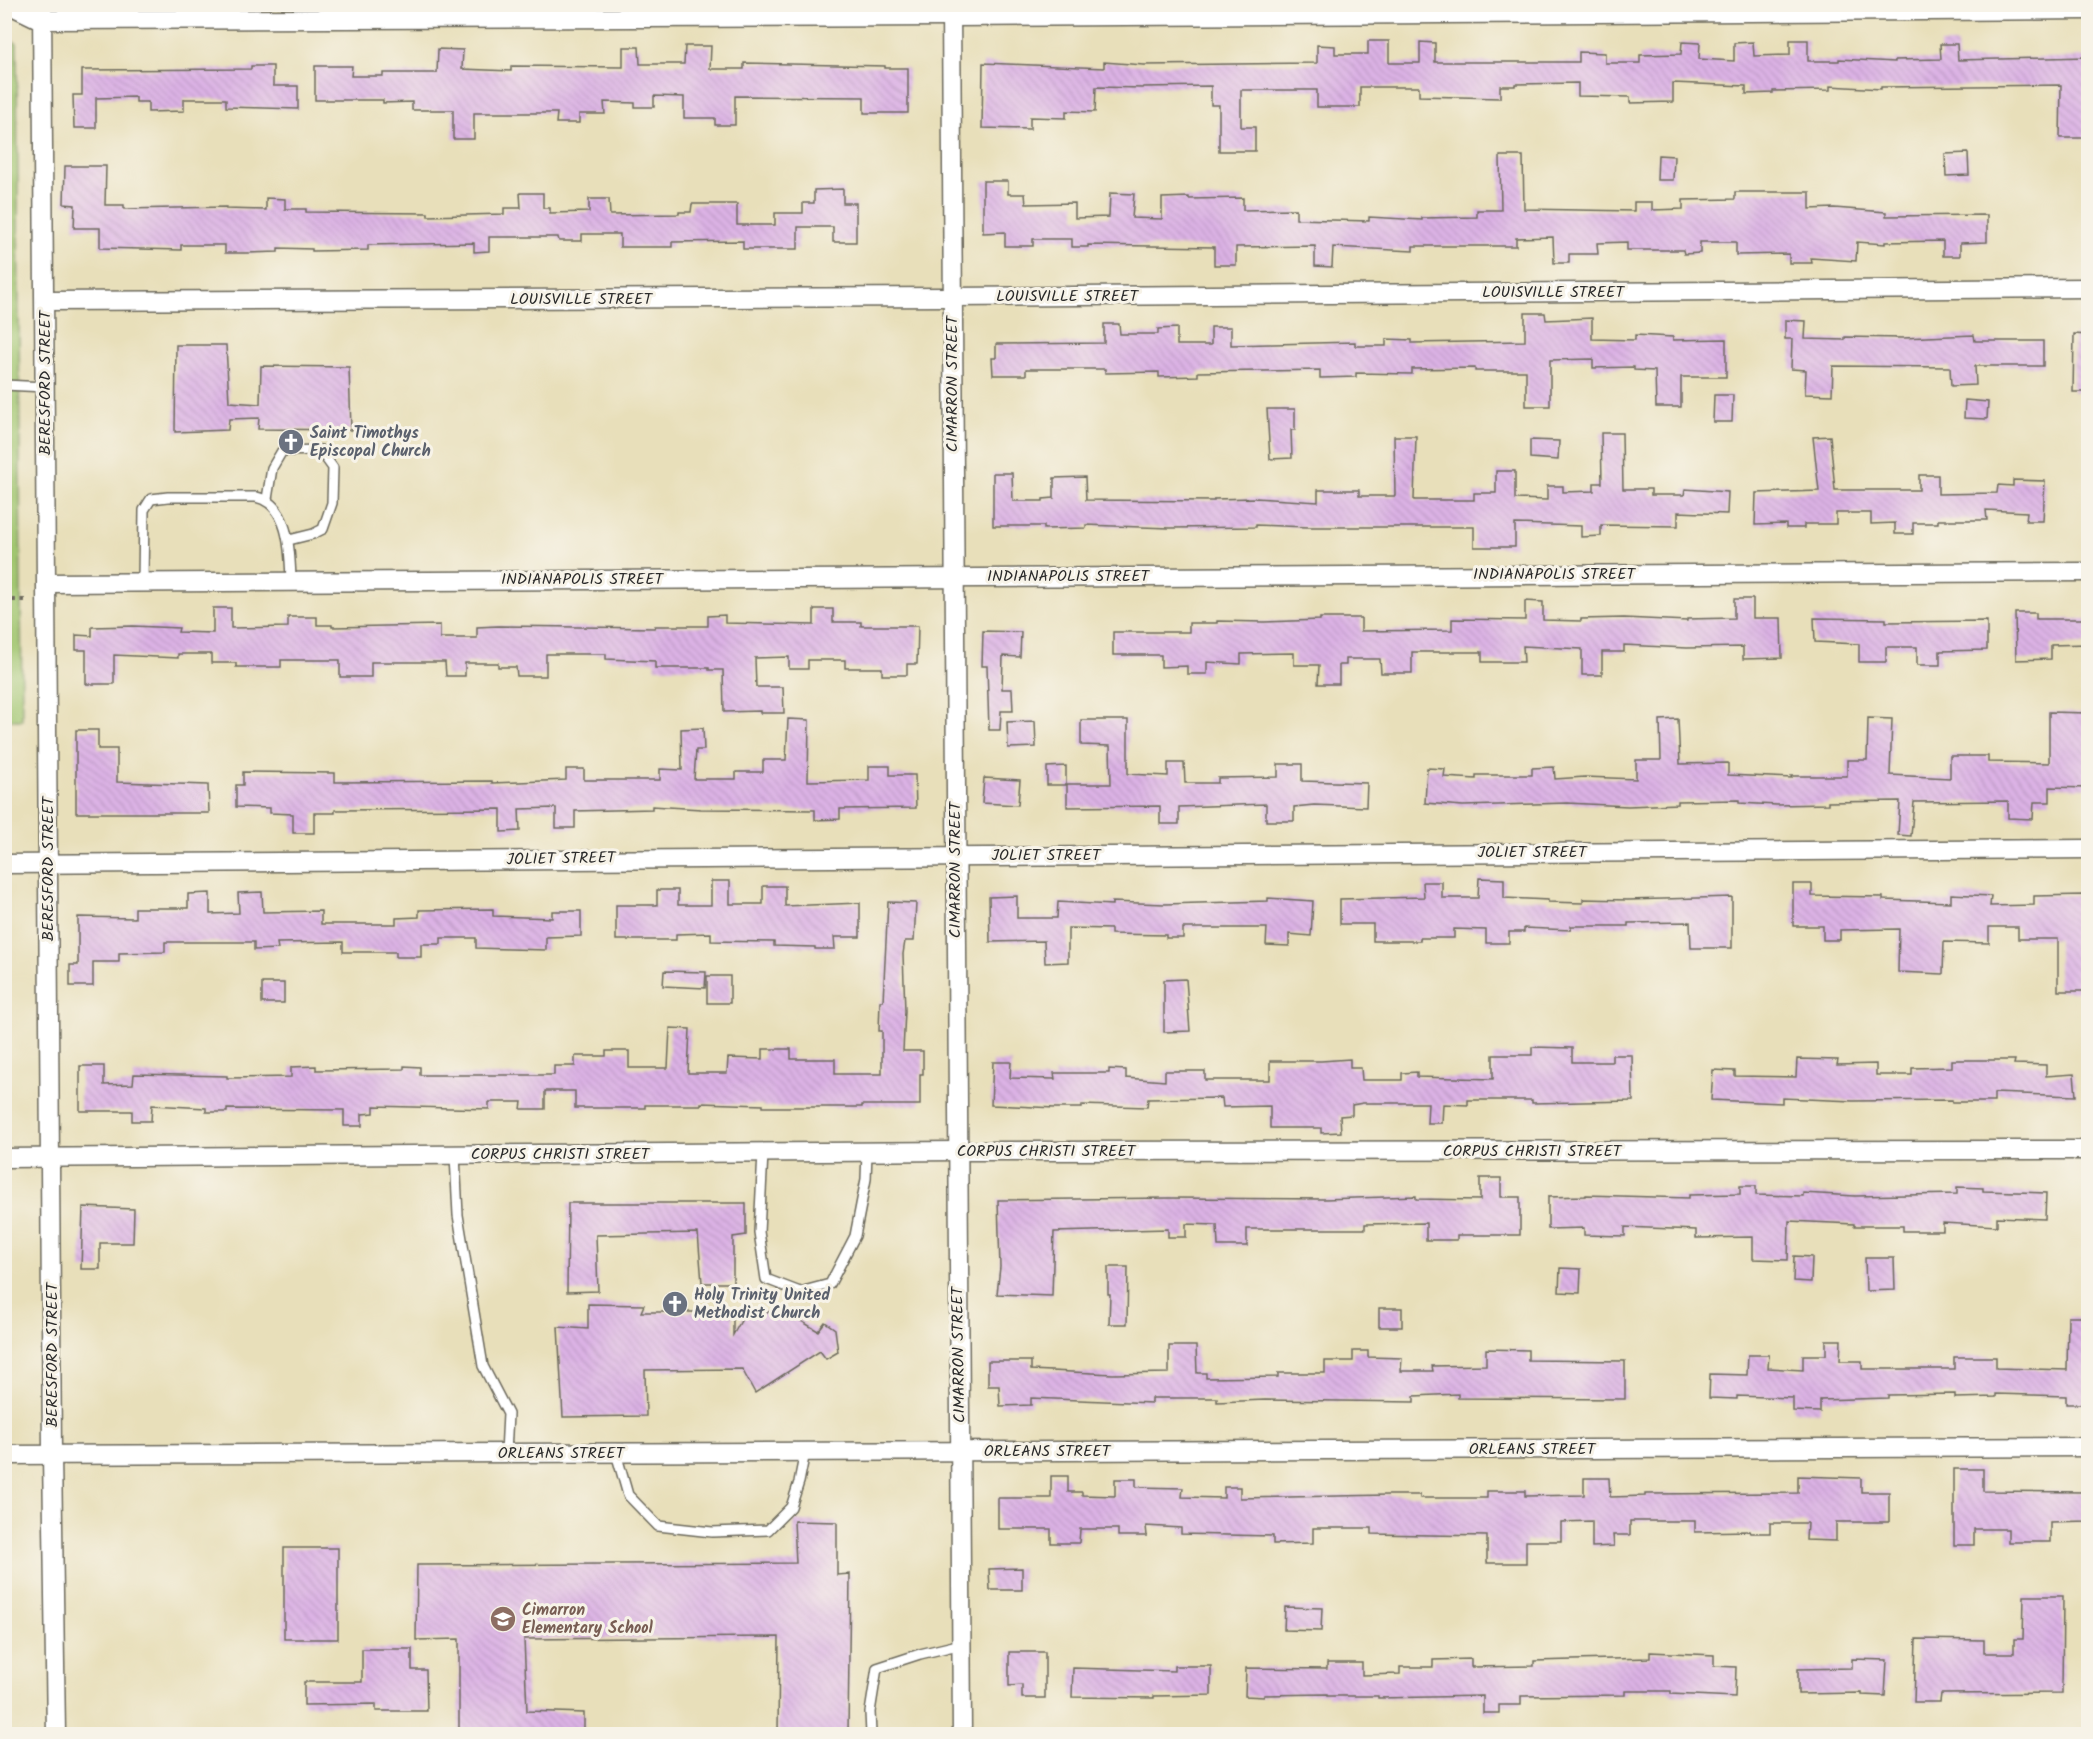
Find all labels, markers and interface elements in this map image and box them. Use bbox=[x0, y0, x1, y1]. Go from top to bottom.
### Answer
street label: LOUISVILLE STREET bbox=[1482, 280, 1625, 305]
street label: LOUISVILLE STREET bbox=[996, 284, 1139, 309]
street label: LOUISVILLE STREET bbox=[510, 287, 653, 312]
street label: BERESFORD STREET bbox=[33, 309, 58, 455]
street label: CIMARRON STREET bbox=[940, 314, 965, 452]
place label: Saint Timothys Episcopal Church bbox=[310, 421, 431, 464]
church icon: Saint Timothys Episcopal Church bbox=[276, 427, 306, 457]
street label: INDIANAPOLIS STREET bbox=[1473, 562, 1637, 587]
street label: INDIANAPOLIS STREET bbox=[987, 564, 1151, 589]
street label: INDIANAPOLIS STREET bbox=[501, 567, 665, 592]
street label: BERESFORD STREET bbox=[36, 795, 61, 941]
street label: CIMARRON STREET bbox=[943, 800, 968, 938]
street label: JOLIET STREET bbox=[1477, 840, 1588, 865]
street label: JOLIET STREET bbox=[991, 843, 1102, 868]
street label: JOLIET STREET bbox=[506, 846, 617, 872]
street label: CORPUS CHRISTI STREET bbox=[957, 1139, 1137, 1164]
street label: CORPUS CHRISTI STREET bbox=[1443, 1139, 1623, 1164]
street label: CORPUS CHRISTI STREET bbox=[471, 1142, 651, 1167]
street label: BERESFORD STREET bbox=[40, 1281, 65, 1427]
place label: Holy Trinity United Methodist Church bbox=[694, 1283, 830, 1326]
street label: CIMARRON STREET bbox=[945, 1285, 973, 1423]
church icon: Holy Trinity United Methodist Church bbox=[660, 1289, 690, 1319]
street label: ORLEANS STREET bbox=[1469, 1437, 1597, 1462]
street label: ORLEANS STREET bbox=[984, 1439, 1112, 1464]
street label: ORLEANS STREET bbox=[498, 1441, 626, 1466]
place label: Cimarron Elementary School bbox=[522, 1598, 654, 1641]
school or university icon: Cimarron Elementary School bbox=[488, 1604, 518, 1634]

